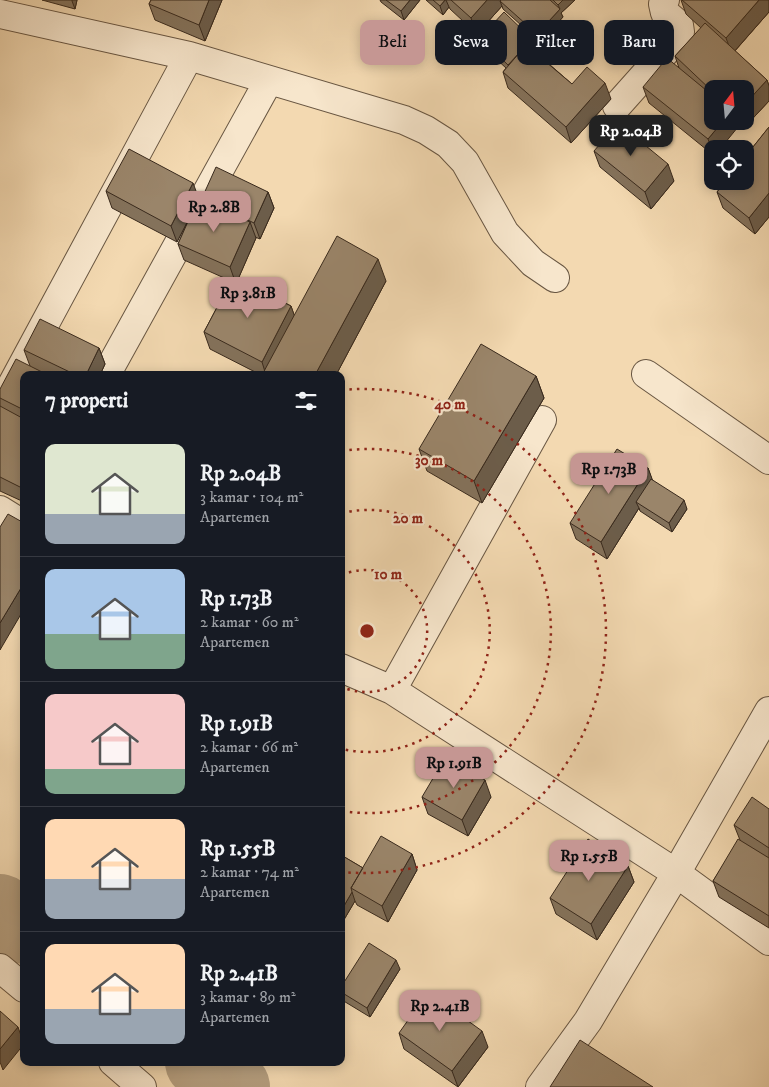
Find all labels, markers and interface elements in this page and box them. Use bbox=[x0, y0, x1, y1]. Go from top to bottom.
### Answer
chip: Beli bbox=[360, 20, 425, 65]
chip: Sewa bbox=[435, 20, 507, 65]
chip: Filter bbox=[517, 20, 594, 65]
chip: Baru bbox=[604, 20, 674, 65]
north arrow bbox=[704, 80, 754, 130]
map controls bbox=[704, 80, 754, 190]
pin: Rp 2.04B bbox=[579, 114, 683, 157]
text: Rp 2.04B bbox=[600, 121, 662, 141]
button: locate bbox=[704, 140, 754, 190]
pin: Rp 2.8B bbox=[168, 190, 260, 233]
text: Rp 2.8B bbox=[188, 197, 240, 217]
pin: Rp 3.81B bbox=[196, 276, 300, 319]
text: Rp 3.81B bbox=[220, 283, 276, 303]
icon: filters bbox=[292, 387, 320, 415]
text: 7 properti bbox=[45, 388, 128, 414]
text: 40 m bbox=[433, 395, 466, 414]
text: 30 m bbox=[415, 451, 444, 470]
pin: Rp 1.73B bbox=[557, 452, 661, 495]
text: Rp 1.73B bbox=[581, 459, 637, 479]
text: Rp 2.04B bbox=[200, 461, 281, 487]
icon: home bbox=[85, 464, 145, 524]
text: 3 kamar · 104 m² bbox=[200, 487, 303, 507]
text: Apartemen bbox=[200, 507, 270, 527]
text: 20 m bbox=[393, 509, 424, 528]
text: 10 m bbox=[374, 565, 403, 584]
text: Rp 1.73B bbox=[200, 586, 273, 612]
icon: home bbox=[85, 589, 145, 649]
text: 2 kamar · 60 m² bbox=[200, 612, 299, 632]
centre of rings bbox=[358, 622, 376, 640]
text: Apartemen bbox=[200, 632, 270, 652]
text: Rp 1.91B bbox=[200, 711, 273, 737]
icon: home bbox=[85, 714, 145, 774]
text: 2 kamar · 66 m² bbox=[200, 737, 298, 757]
pin: Rp 1.91B bbox=[402, 746, 506, 789]
text: Rp 1.91B bbox=[426, 753, 482, 773]
text: Apartemen bbox=[200, 757, 270, 777]
text: Rp 1.55B bbox=[200, 836, 276, 862]
icon: home bbox=[85, 839, 145, 899]
pin: Rp 1.55B bbox=[537, 840, 641, 882]
text: Rp 1.55B bbox=[560, 846, 618, 866]
text: 2 kamar · 74 m² bbox=[200, 862, 299, 882]
text: Apartemen bbox=[200, 882, 270, 902]
text: Rp 2.41B bbox=[200, 961, 278, 987]
icon: home bbox=[85, 964, 145, 1024]
text: 3 kamar · 89 m² bbox=[200, 987, 296, 1007]
pin: Rp 2.41B bbox=[388, 990, 492, 1032]
text: Rp 2.41B bbox=[410, 996, 470, 1016]
text: Apartemen bbox=[200, 1007, 270, 1027]

